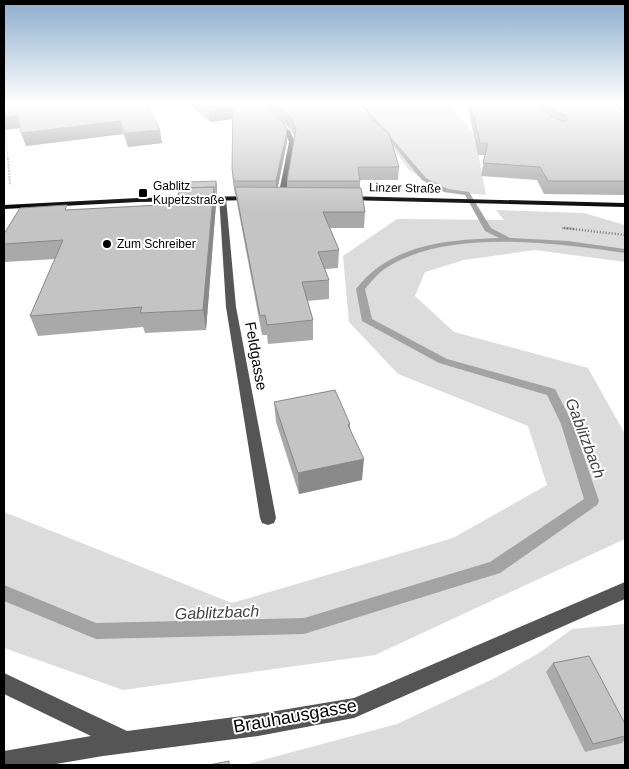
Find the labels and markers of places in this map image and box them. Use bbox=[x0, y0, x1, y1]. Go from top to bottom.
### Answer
place label: Gablitz Kupetzstraße bbox=[153, 179, 225, 207]
marker: Gablitz Kupetzstraße bbox=[137, 187, 149, 199]
place label: Zum Schreiber bbox=[117, 237, 196, 251]
marker: Zum Schreiber bbox=[101, 238, 113, 250]

